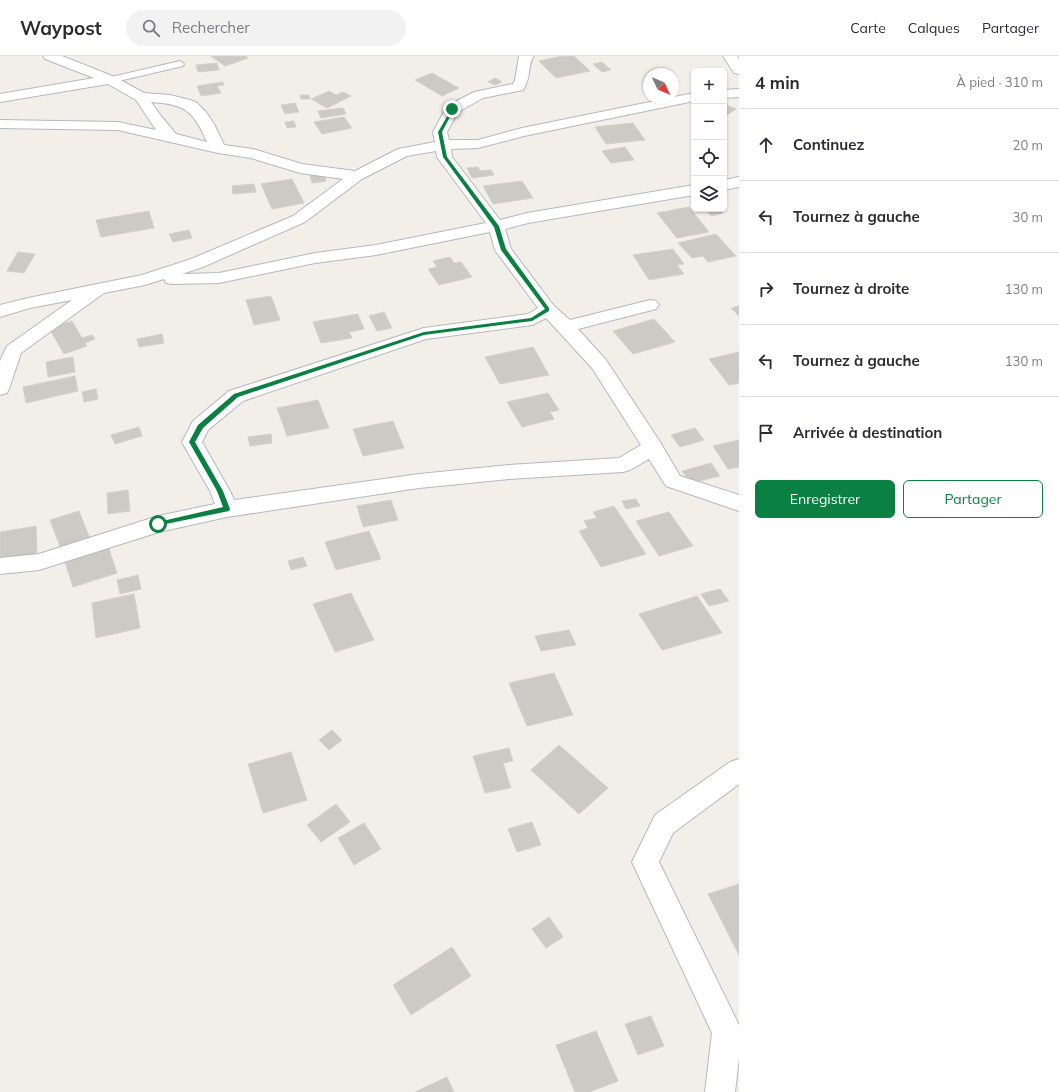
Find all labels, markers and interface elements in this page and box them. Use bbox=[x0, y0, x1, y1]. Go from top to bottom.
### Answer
search box bbox=[126, 10, 406, 46]
text: Waypost bbox=[20, 16, 102, 40]
icon: search bbox=[140, 17, 162, 39]
text: Rechercher bbox=[172, 18, 250, 37]
text: Carte bbox=[850, 19, 886, 37]
text: Calques bbox=[908, 19, 960, 37]
text: Partager bbox=[982, 19, 1039, 37]
north arrow bbox=[643, 68, 679, 104]
map controls bbox=[691, 68, 727, 212]
button: + bbox=[691, 68, 727, 104]
text: 4 min bbox=[755, 72, 800, 93]
text: À pied · 310 m bbox=[956, 74, 1043, 90]
route end bbox=[443, 100, 461, 118]
button: − bbox=[691, 104, 727, 140]
icon: ahead bbox=[755, 134, 777, 156]
text: Continuez bbox=[793, 135, 864, 154]
text: 20 m bbox=[1013, 137, 1043, 153]
button: locate bbox=[691, 140, 727, 176]
button: layers bbox=[691, 176, 727, 212]
icon: left bbox=[755, 206, 777, 228]
text: Tournez à gauche bbox=[793, 207, 920, 226]
text: 30 m bbox=[1013, 209, 1043, 225]
icon: right bbox=[755, 278, 777, 300]
text: Tournez à droite bbox=[793, 279, 909, 298]
text: 130 m bbox=[1005, 281, 1043, 297]
icon: left bbox=[755, 350, 777, 372]
text: Tournez à gauche bbox=[793, 351, 920, 370]
text: 130 m bbox=[1005, 353, 1043, 369]
icon: arrive bbox=[755, 422, 777, 444]
text: Arrivée à destination bbox=[793, 423, 942, 442]
button: Enregistrer bbox=[755, 480, 895, 518]
button: Partager bbox=[903, 480, 1043, 518]
route start bbox=[149, 515, 167, 533]

